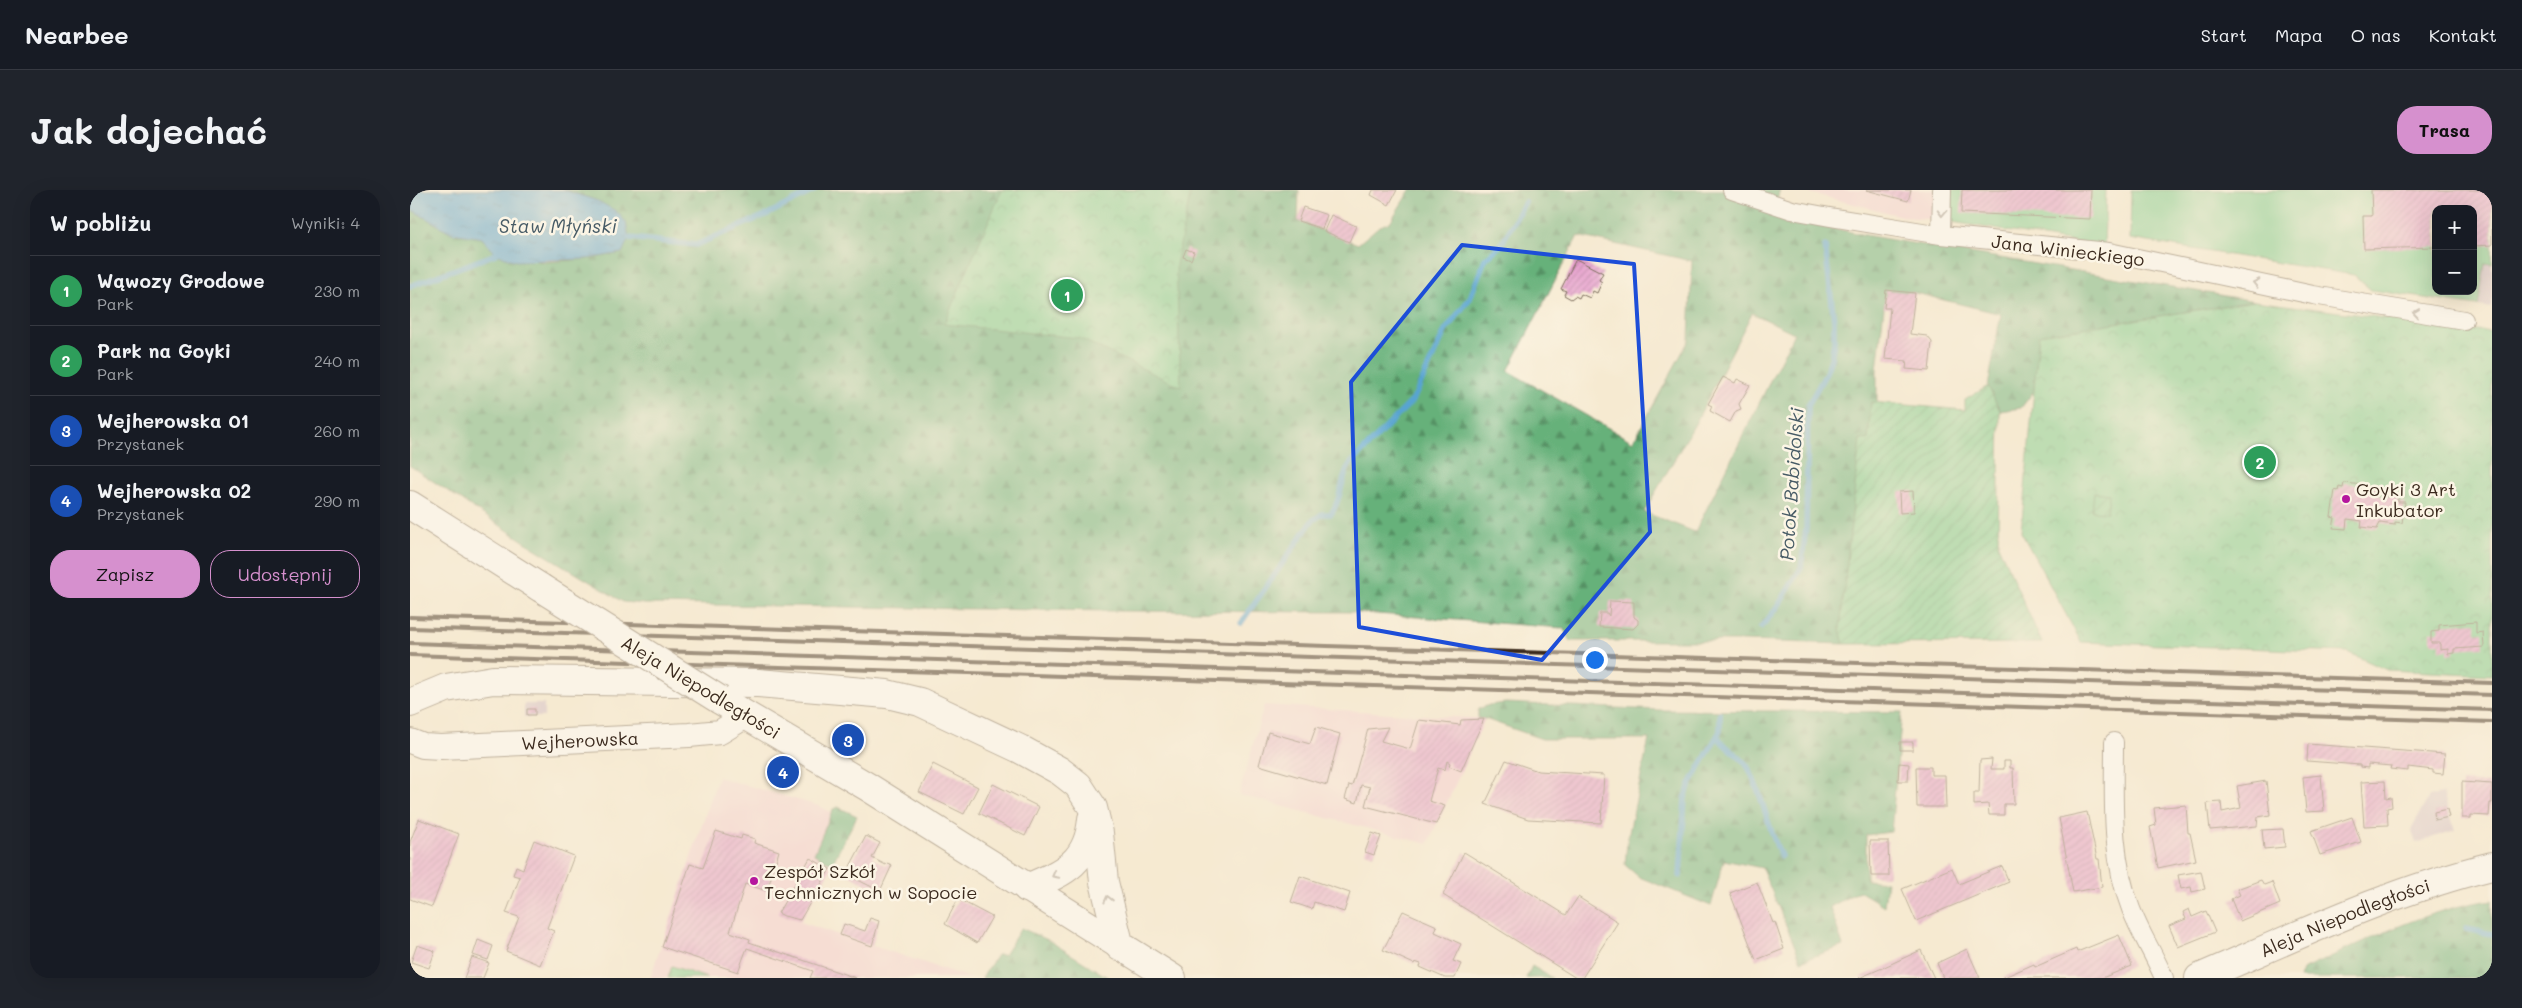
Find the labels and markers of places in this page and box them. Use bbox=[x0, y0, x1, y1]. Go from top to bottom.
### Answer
pin: 1 bbox=[1051, 276, 1083, 314]
pin: 2 bbox=[2244, 443, 2276, 481]
place label: Goyki 3 Art Inkubator bbox=[2356, 477, 2456, 522]
marker: Goyki 3 Art Inkubator bbox=[2340, 493, 2352, 505]
pin: 3 bbox=[832, 721, 864, 759]
pin: 4 bbox=[767, 753, 799, 791]
place label: Zespół Szkół Technicznych w Sopocie bbox=[764, 859, 977, 904]
marker: Zespół Szkół Technicznych w Sopocie bbox=[748, 875, 760, 887]

